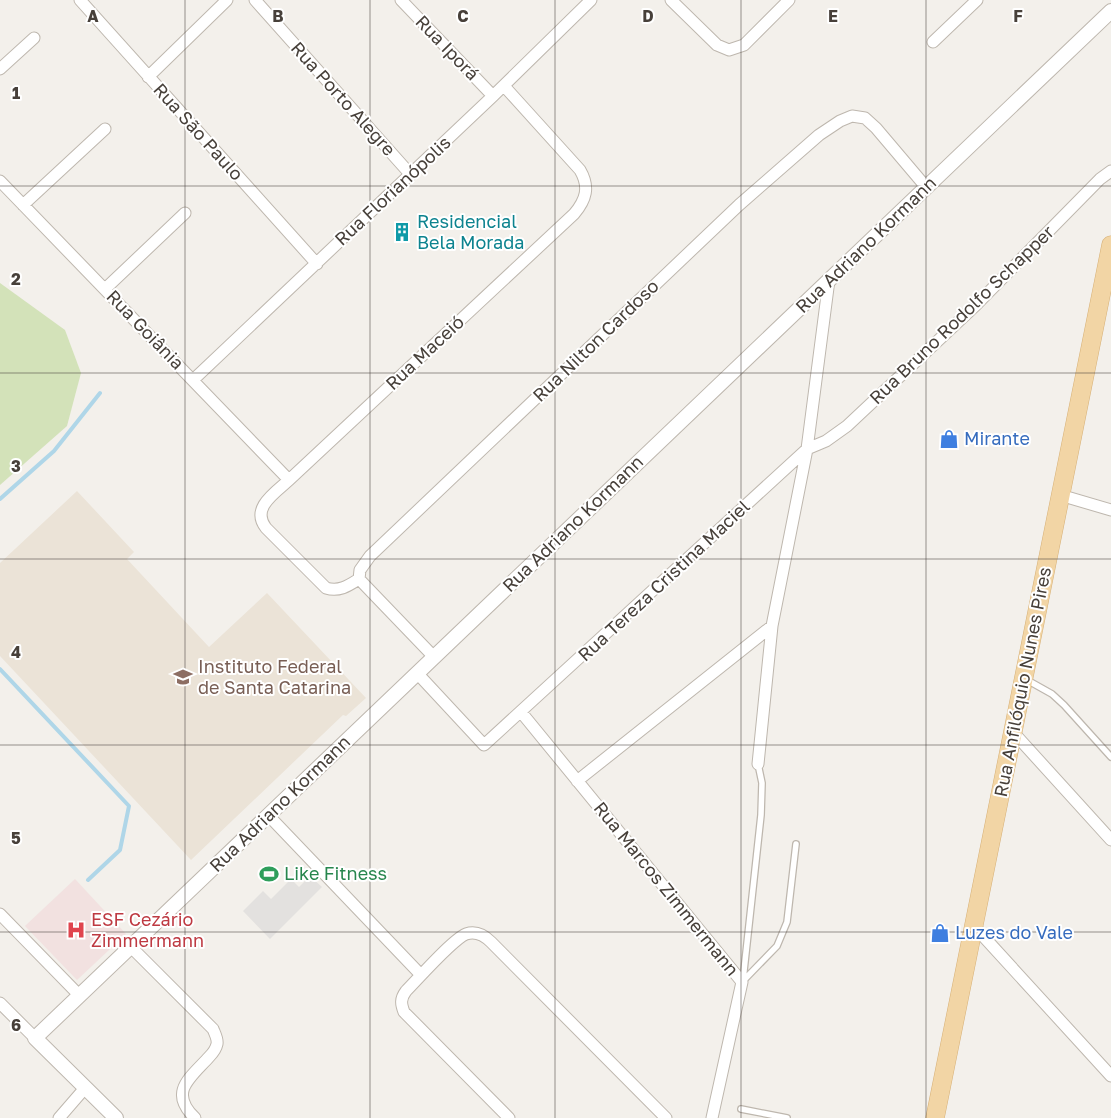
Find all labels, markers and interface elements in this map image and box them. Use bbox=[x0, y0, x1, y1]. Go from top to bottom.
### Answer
text: A bbox=[87, 6, 99, 26]
text: B bbox=[272, 6, 284, 26]
text: C bbox=[457, 6, 469, 26]
text: D bbox=[642, 6, 654, 26]
text: E bbox=[828, 6, 838, 26]
text: F bbox=[1013, 6, 1023, 26]
street label: Rua Iporá bbox=[411, 10, 484, 84]
street label: Rua Porto Alegre bbox=[287, 37, 401, 160]
street label: Rua São Paulo bbox=[149, 78, 248, 185]
text: 1 bbox=[12, 83, 20, 103]
street label: Rua Florianópolis bbox=[330, 131, 455, 250]
street label: Rua Adriano Kormann bbox=[790, 171, 940, 317]
place label: Residencial Bela Morada bbox=[417, 210, 524, 253]
street label: Rua Bruno Rodolfo Schapper bbox=[865, 220, 1058, 408]
building icon: Residencial Bela Morada bbox=[391, 221, 413, 243]
text: 2 bbox=[11, 269, 21, 289]
street label: Rua Nilton Cardoso bbox=[528, 275, 663, 406]
street label: Rua Goiânia bbox=[102, 285, 189, 374]
street label: Rua Maceió bbox=[381, 310, 468, 394]
place label: Mirante bbox=[964, 427, 1030, 449]
shop icon: Mirante bbox=[938, 428, 960, 450]
street label: Rua Adriano Kormann bbox=[497, 450, 647, 596]
text: 3 bbox=[11, 456, 21, 476]
street label: Rua Tereza Cristina Maciel bbox=[573, 495, 754, 666]
street label: Rua Anfilóquio Nunes Pires bbox=[989, 565, 1055, 799]
text: 4 bbox=[11, 642, 21, 662]
place label: Instituto Federal de Santa Catarina bbox=[198, 655, 351, 698]
school or university icon: Instituto Federal de Santa Catarina bbox=[172, 666, 194, 688]
street label: Rua Adriano Kormann bbox=[204, 730, 354, 876]
street label: Rua Marcos Zimmermann bbox=[590, 797, 744, 980]
text: 5 bbox=[11, 828, 21, 848]
place label: Like Fitness bbox=[284, 862, 387, 884]
sports icon: Like Fitness bbox=[258, 863, 280, 885]
place label: ESF Cezário Zimmermann bbox=[91, 908, 204, 951]
hospital icon: ESF Cezário Zimmermann bbox=[65, 919, 87, 941]
place label: Luzes do Vale bbox=[955, 921, 1073, 943]
shop icon: Luzes do Vale bbox=[929, 922, 951, 944]
text: 6 bbox=[11, 1015, 21, 1035]

